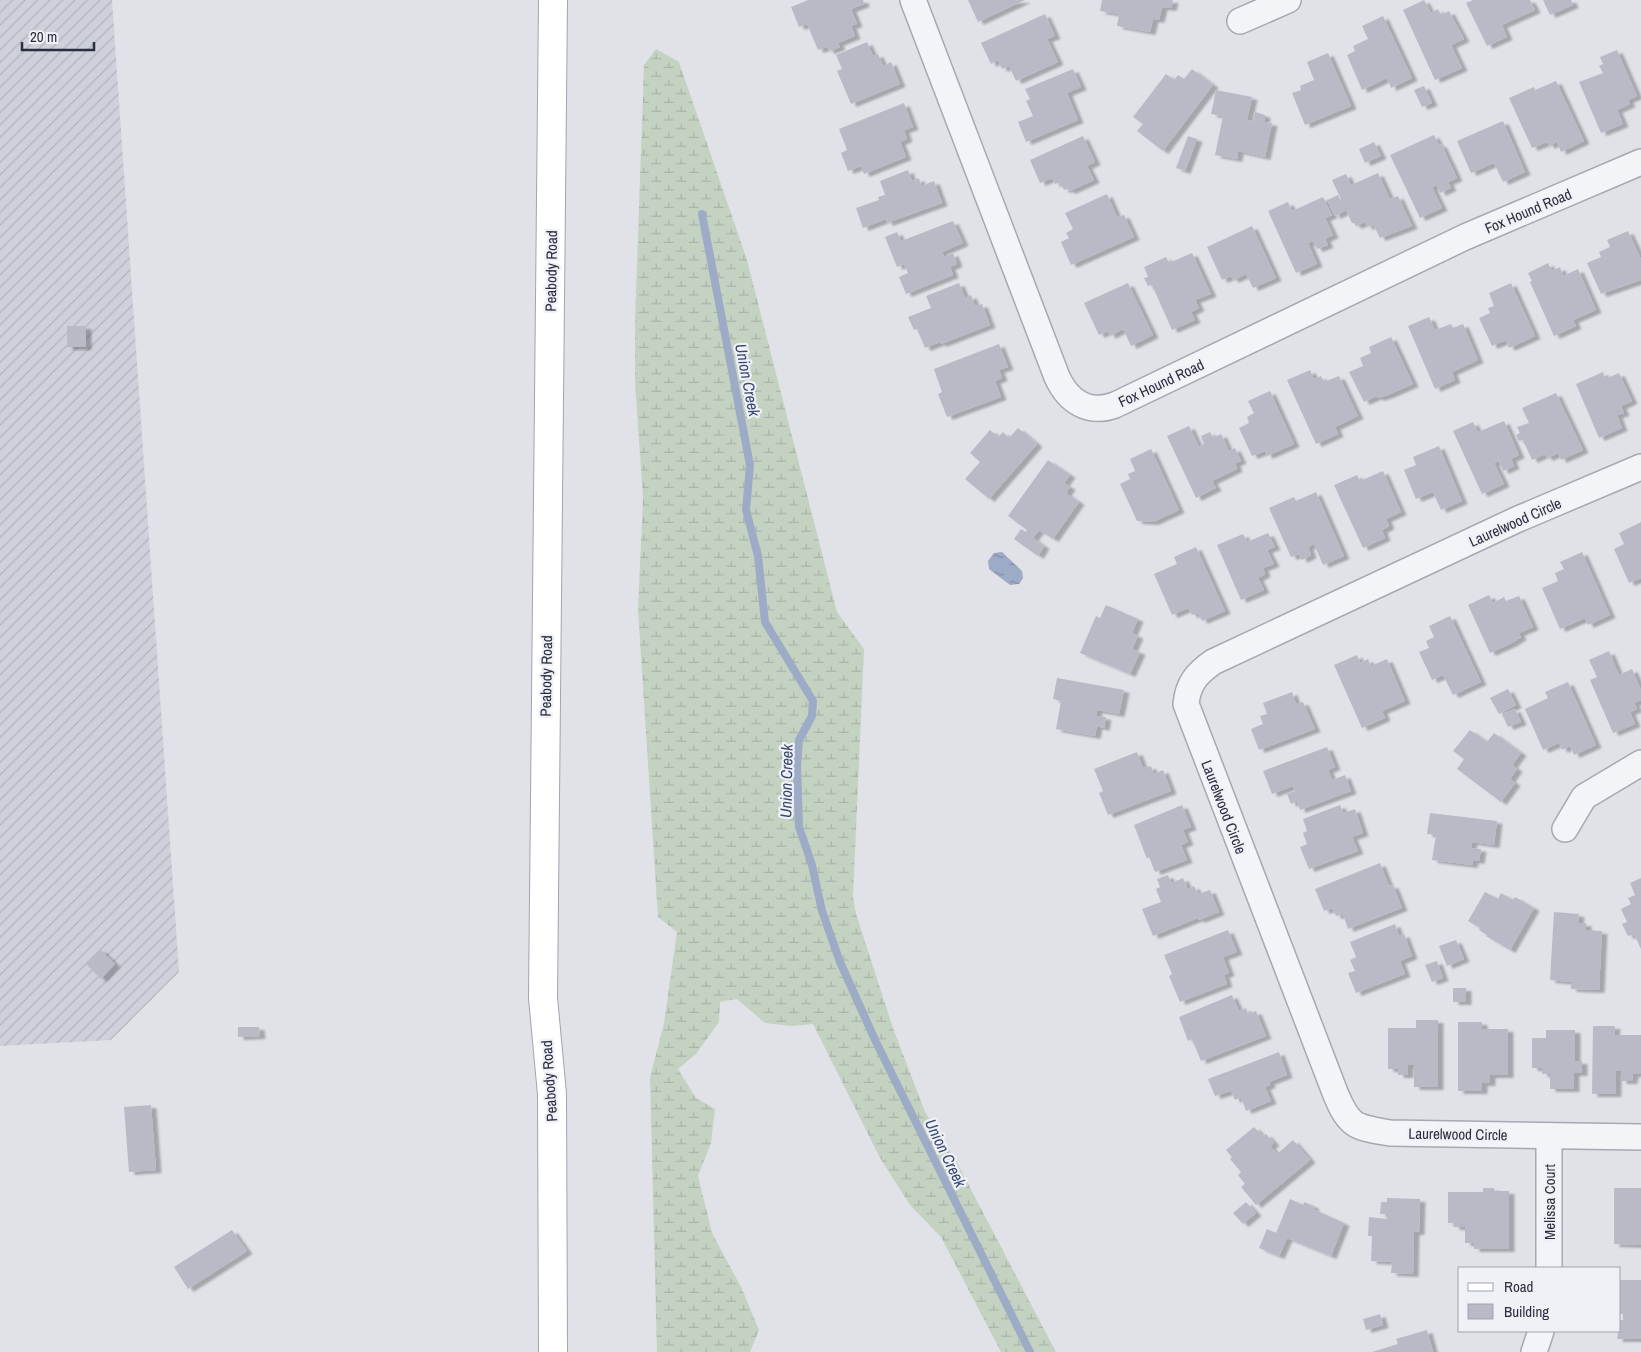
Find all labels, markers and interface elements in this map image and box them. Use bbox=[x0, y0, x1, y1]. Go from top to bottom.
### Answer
scale bar bbox=[22, 20, 95, 52]
text: 20 m bbox=[30, 26, 57, 47]
street label: Fox Hound Road bbox=[1481, 183, 1575, 239]
street label: Peabody Road bbox=[540, 230, 562, 312]
water label: Union Creek bbox=[730, 342, 766, 419]
street label: Fox Hound Road bbox=[1115, 354, 1207, 412]
street label: Laurelwood Circle bbox=[1465, 492, 1565, 552]
street label: Peabody Road bbox=[535, 635, 557, 717]
water label: Union Creek bbox=[774, 744, 798, 818]
street label: Laurelwood Circle bbox=[1196, 757, 1252, 857]
street label: Peabody Road bbox=[536, 1040, 562, 1122]
water label: Union Creek bbox=[920, 1115, 972, 1191]
street label: Laurelwood Circle bbox=[1408, 1123, 1508, 1145]
street label: Melissa Court bbox=[1539, 1163, 1560, 1240]
legend bbox=[1458, 1267, 1621, 1332]
text: Road bbox=[1504, 1276, 1533, 1297]
text: Building bbox=[1504, 1301, 1549, 1322]

